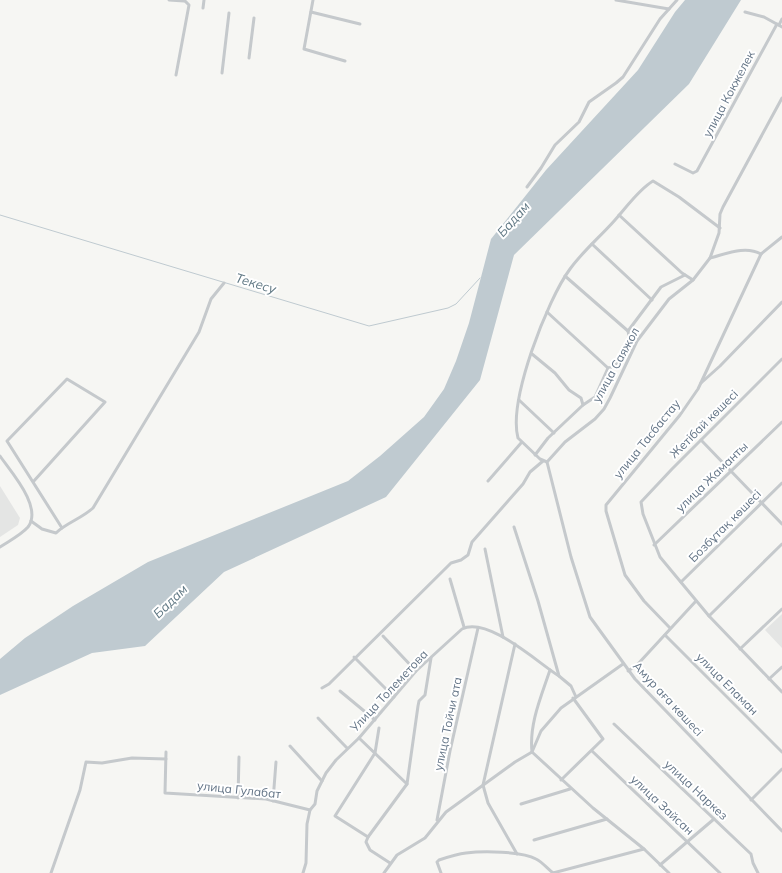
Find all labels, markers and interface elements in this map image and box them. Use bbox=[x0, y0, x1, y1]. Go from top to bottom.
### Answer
street label: улица Кокжелек bbox=[699, 47, 758, 140]
water label: Бадам bbox=[493, 198, 533, 240]
water label: Текесу bbox=[234, 269, 279, 297]
street label: улица Саяжол bbox=[589, 325, 642, 405]
street label: Жетібай көшесі bbox=[666, 386, 741, 461]
street label: улица Тасбастау bbox=[610, 396, 683, 481]
street label: улица Жаманты bbox=[673, 438, 751, 515]
street label: Бозбұтақ көшесі bbox=[685, 486, 764, 565]
water label: Бадам bbox=[150, 581, 191, 621]
street label: Улица Толеметова bbox=[346, 646, 431, 736]
street label: улица Еламан bbox=[693, 649, 762, 718]
street label: Амур аға көшесі bbox=[630, 658, 707, 739]
street label: улица Тойчи ата bbox=[430, 676, 465, 772]
street label: улица Наркез bbox=[662, 756, 731, 823]
street label: улица Зайсан bbox=[628, 772, 697, 838]
street label: улица Гулабат bbox=[197, 778, 282, 801]

